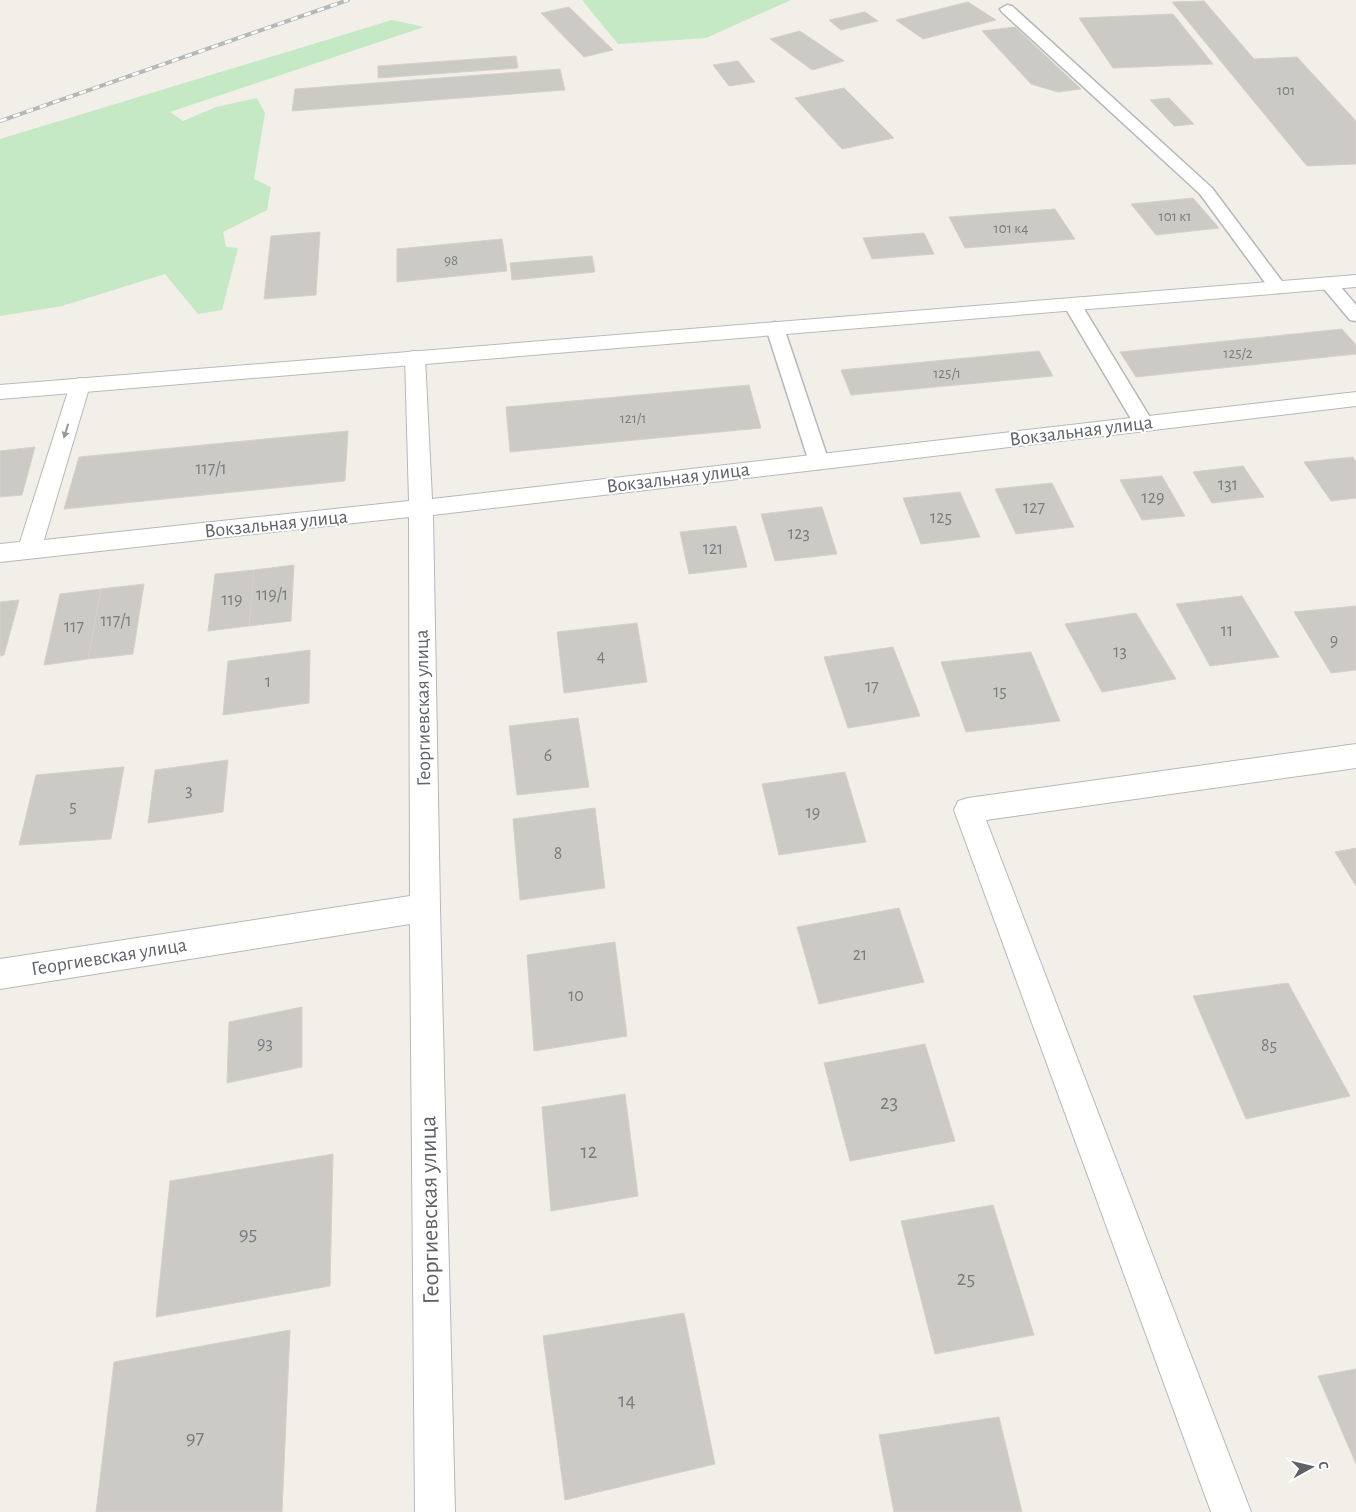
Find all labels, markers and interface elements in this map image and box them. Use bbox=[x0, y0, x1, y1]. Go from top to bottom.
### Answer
house number: 101 bbox=[1277, 83, 1295, 98]
house number: 101 к1 bbox=[1159, 209, 1191, 224]
house number: 101 к4 bbox=[994, 221, 1028, 236]
house number: 98 bbox=[444, 253, 458, 268]
house number: 125/2 bbox=[1223, 346, 1253, 361]
house number: 125/1 bbox=[933, 366, 961, 381]
house number: 121/1 bbox=[620, 411, 646, 426]
street label: Вокзальная улица bbox=[1008, 412, 1154, 450]
one-way arrow bbox=[61, 424, 69, 439]
street label: Вокзальная улица bbox=[605, 459, 751, 497]
house number: 117/1 bbox=[195, 460, 227, 478]
house number: 131 bbox=[1218, 476, 1238, 494]
house number: 129 bbox=[1142, 489, 1164, 507]
house number: 127 bbox=[1023, 499, 1045, 517]
street label: Вокзальная улица bbox=[203, 507, 349, 541]
house number: 125 bbox=[930, 509, 952, 527]
house number: 123 bbox=[788, 525, 810, 543]
house number: 121 bbox=[703, 540, 723, 558]
house number: 119/1 bbox=[256, 586, 288, 604]
house number: 119 bbox=[222, 591, 242, 609]
house number: 117/1 bbox=[100, 612, 132, 630]
house number: 117 bbox=[64, 618, 84, 636]
house number: 11 bbox=[1221, 622, 1233, 640]
street label: Георгиевская улица bbox=[412, 629, 434, 787]
house number: 9 bbox=[1330, 632, 1338, 650]
house number: 13 bbox=[1113, 643, 1127, 661]
house number: 4 bbox=[597, 648, 606, 666]
house number: 1 bbox=[265, 673, 271, 691]
house number: 17 bbox=[865, 678, 879, 696]
house number: 15 bbox=[993, 683, 1007, 701]
house number: 6 bbox=[544, 747, 552, 765]
house number: 3 bbox=[185, 782, 193, 800]
house number: 5 bbox=[69, 798, 77, 816]
house number: 19 bbox=[806, 804, 820, 822]
house number: 8 bbox=[554, 845, 562, 863]
street label: Георгиевская улица bbox=[30, 935, 188, 979]
house number: 21 bbox=[853, 946, 867, 964]
house number: 10 bbox=[568, 987, 584, 1005]
house number: 93 bbox=[257, 1035, 273, 1053]
house number: 85 bbox=[1261, 1037, 1277, 1055]
house number: 23 bbox=[880, 1092, 898, 1113]
street label: Георгиевская улица bbox=[416, 1115, 444, 1305]
house number: 12 bbox=[581, 1141, 597, 1162]
house number: 95 bbox=[239, 1223, 257, 1244]
house number: 25 bbox=[957, 1268, 975, 1289]
house number: 14 bbox=[618, 1390, 636, 1411]
house number: 97 bbox=[186, 1427, 205, 1448]
north arrow bbox=[1286, 1442, 1336, 1492]
text: С bbox=[1315, 1461, 1330, 1470]

